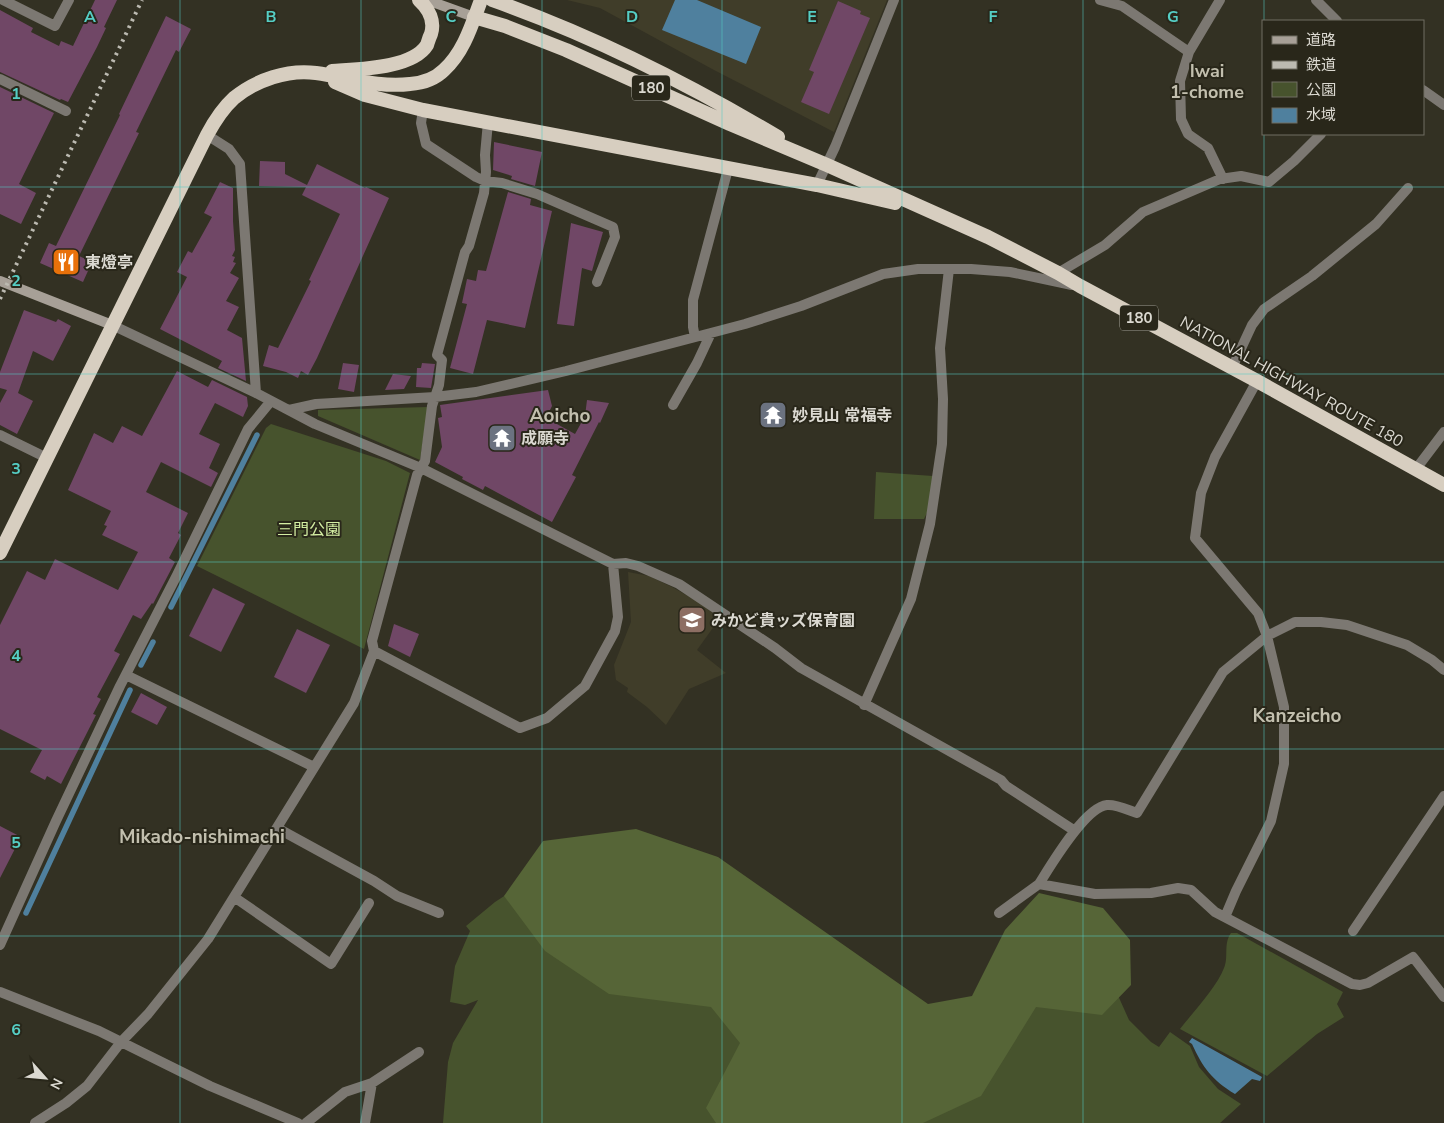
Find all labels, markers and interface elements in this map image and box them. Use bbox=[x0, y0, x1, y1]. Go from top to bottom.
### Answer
text: A bbox=[84, 6, 96, 28]
text: B bbox=[265, 6, 277, 28]
text: C bbox=[446, 6, 457, 28]
text: D bbox=[626, 6, 638, 28]
text: E bbox=[807, 6, 817, 28]
text: F bbox=[989, 6, 998, 28]
text: G bbox=[1167, 6, 1179, 28]
legend bbox=[1262, 20, 1424, 135]
text: 道路 bbox=[1306, 30, 1336, 50]
text: 鉄道 bbox=[1306, 55, 1336, 75]
district label: Iwai 1-chome bbox=[1170, 59, 1244, 104]
road number: 180 bbox=[632, 76, 670, 100]
text: 公園 bbox=[1306, 80, 1336, 100]
text: 1 bbox=[11, 83, 21, 105]
text: 水域 bbox=[1306, 105, 1336, 125]
restaurant icon: 東燈亭 bbox=[51, 247, 81, 277]
place label: 東燈亭 bbox=[85, 252, 133, 274]
text: 2 bbox=[11, 270, 21, 292]
road number: 180 bbox=[1120, 306, 1158, 330]
street label: NATIONAL HIGHWAY ROUTE 180 bbox=[1176, 311, 1407, 453]
temple icon: 妙見山 常福寺 bbox=[758, 400, 788, 430]
district label: Aoicho bbox=[530, 403, 590, 429]
place label: 妙見山 常福寺 bbox=[792, 405, 892, 427]
temple icon: 成願寺 bbox=[487, 423, 517, 453]
place label: 成願寺 bbox=[521, 428, 569, 450]
text: 3 bbox=[11, 458, 21, 480]
park label: 三門公園 bbox=[277, 519, 341, 541]
school or university icon: みかど貴ッズ保育園 bbox=[677, 605, 707, 635]
place label: みかど貴ッズ保育園 bbox=[711, 610, 855, 632]
text: 4 bbox=[11, 645, 21, 667]
district label: Kanzeicho bbox=[1252, 703, 1342, 729]
district label: Mikado-nishimachi bbox=[119, 824, 285, 850]
text: 5 bbox=[11, 832, 21, 854]
text: 6 bbox=[11, 1019, 21, 1041]
north arrow bbox=[20, 1053, 70, 1103]
text: N bbox=[45, 1075, 67, 1093]

